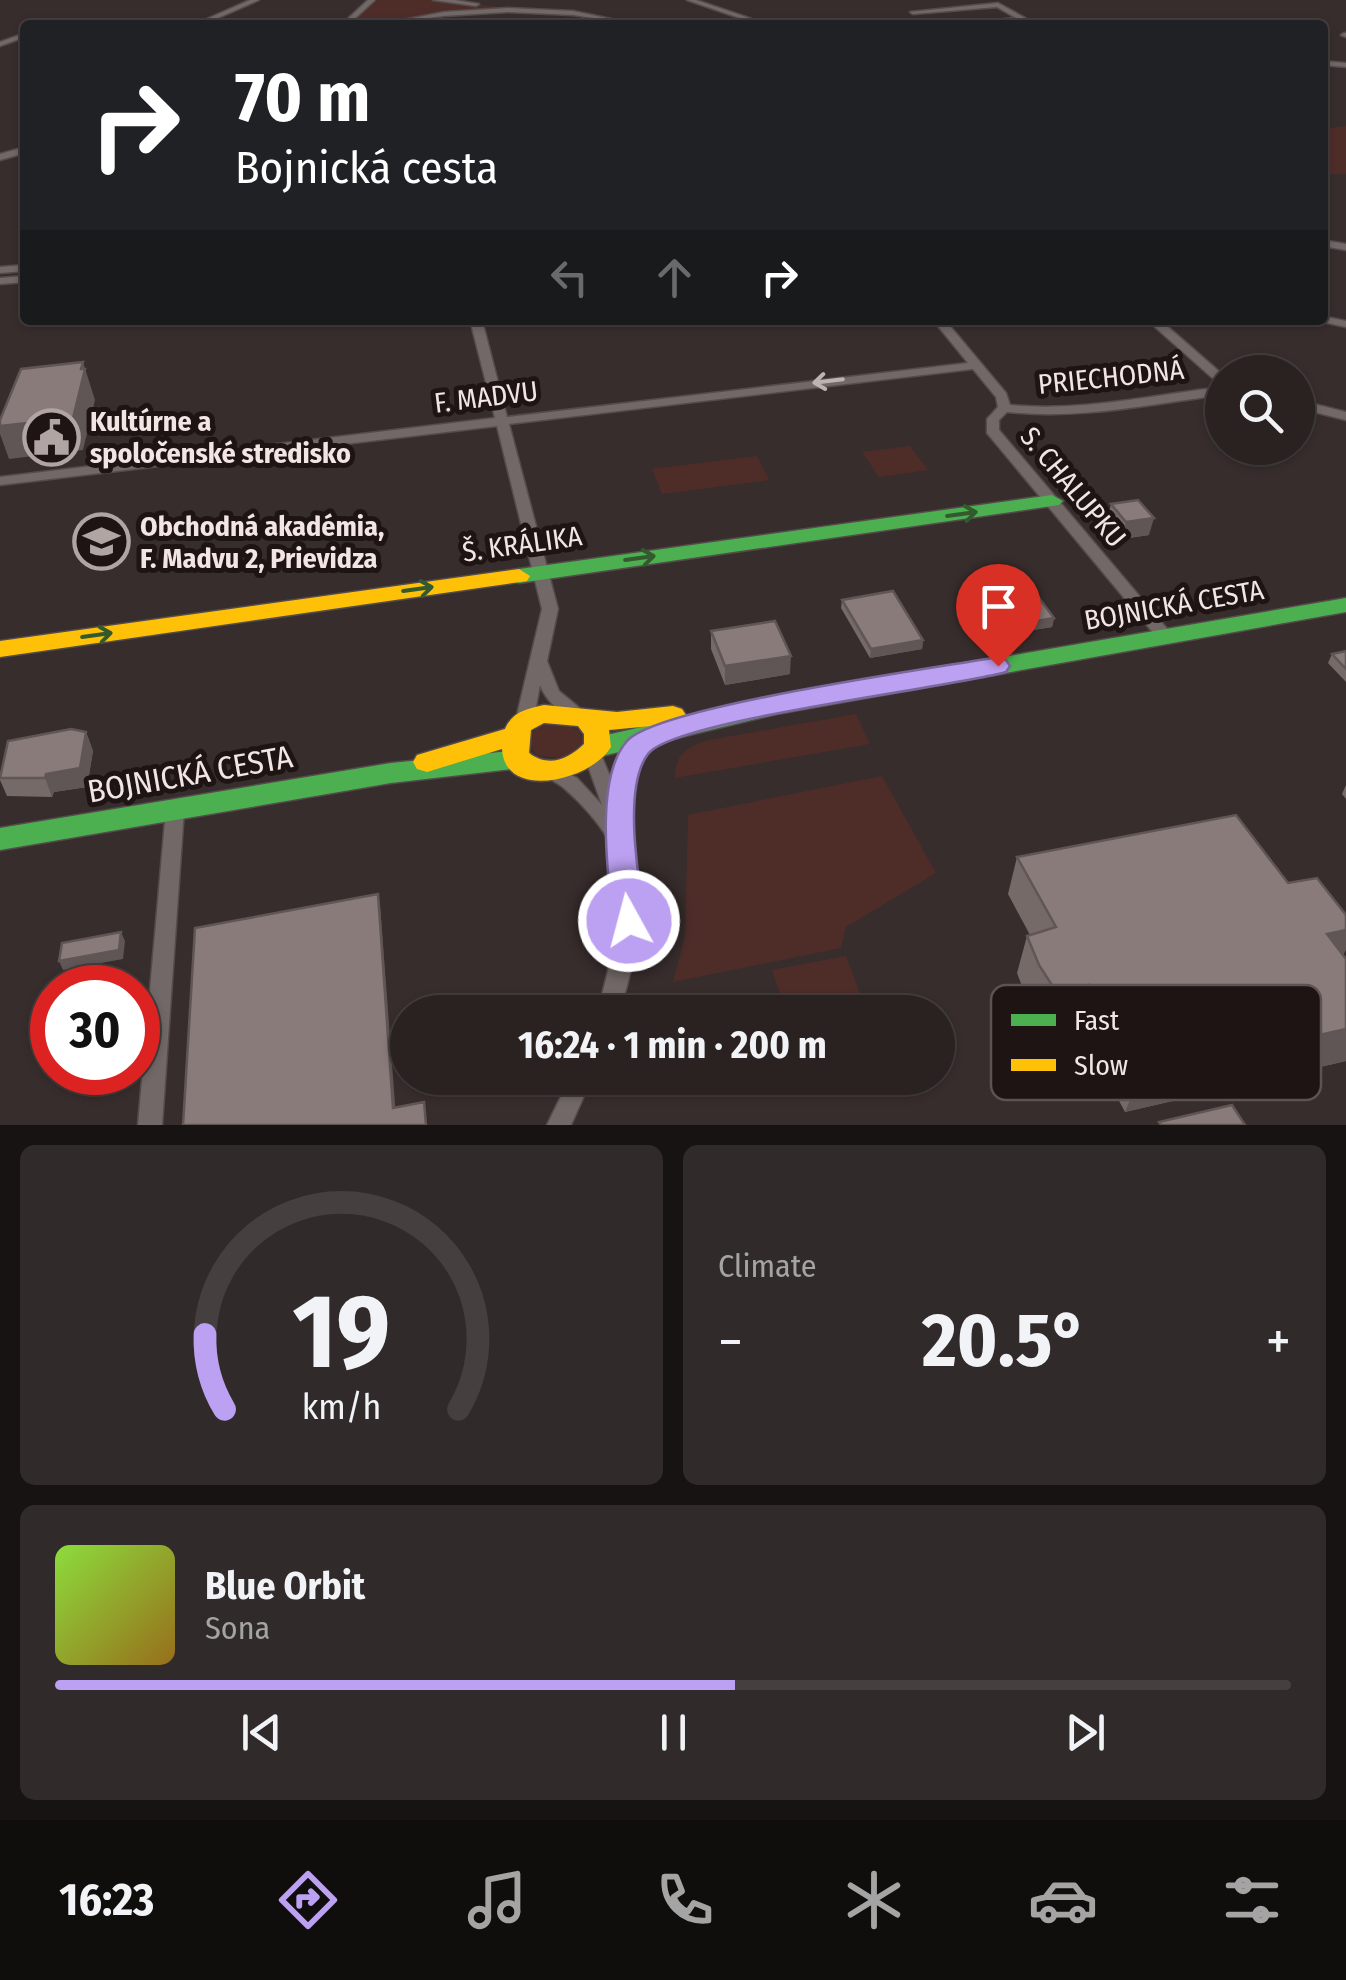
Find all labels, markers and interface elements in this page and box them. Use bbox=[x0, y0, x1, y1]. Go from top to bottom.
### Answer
text: 70 m bbox=[235, 56, 370, 140]
icon: right bbox=[70, 60, 200, 190]
text: Bojnická cesta bbox=[235, 141, 498, 195]
icon: left bbox=[542, 250, 597, 305]
icon: ahead bbox=[647, 250, 702, 305]
icon: right bbox=[752, 250, 807, 305]
street label: PRIECHODNÁ bbox=[1036, 353, 1186, 401]
map controls bbox=[1205, 355, 1315, 465]
button: search bbox=[1205, 355, 1315, 465]
one-way arrow bbox=[812, 372, 844, 391]
street label: F. MADVU bbox=[432, 374, 540, 420]
place label: Kultúrne a spoločenské stredisko bbox=[90, 405, 351, 470]
public building icon: Kultúrne a spoločenské stredisko bbox=[21, 407, 81, 467]
street label: S. CHALUPKU bbox=[1013, 420, 1133, 554]
one-way arrow bbox=[945, 504, 978, 522]
place label: Obchodná akadémia, F. Madvu 2, Prievidza bbox=[140, 510, 384, 575]
school or university icon: Obchodná akadémia, F. Madvu 2, Prievidza bbox=[71, 512, 131, 572]
street label: Š. KRÁLIKA bbox=[460, 519, 584, 569]
one-way arrow bbox=[623, 548, 656, 567]
pin bbox=[956, 564, 1041, 667]
street label: BOJNICKÁ CESTA bbox=[1082, 573, 1267, 637]
icon: arrive bbox=[971, 579, 1026, 634]
one-way arrow bbox=[402, 580, 434, 598]
one-way arrow bbox=[80, 626, 112, 644]
street label: BOJNICKÁ CESTA bbox=[84, 737, 296, 811]
position arrow bbox=[577, 869, 681, 973]
speed limit sign: 30 bbox=[30, 965, 160, 1095]
legend bbox=[991, 985, 1321, 1100]
text: Fast bbox=[1074, 1004, 1120, 1037]
text: 16:24 · 1 min · 200 m bbox=[518, 1022, 827, 1068]
text: Slow bbox=[1074, 1049, 1128, 1082]
text: Climate bbox=[718, 1247, 817, 1285]
text: 19 bbox=[293, 1270, 390, 1395]
text: 20.5° bbox=[922, 1296, 1087, 1386]
text: − bbox=[718, 1309, 743, 1375]
text: + bbox=[1266, 1309, 1291, 1375]
text: km/h bbox=[302, 1386, 381, 1428]
text: Blue Orbit bbox=[205, 1563, 365, 1609]
text: Sona bbox=[205, 1609, 270, 1647]
icon: previous bbox=[234, 1705, 289, 1760]
icon: pause bbox=[646, 1705, 701, 1760]
icon: next bbox=[1058, 1705, 1113, 1760]
icon: directions bbox=[273, 1865, 343, 1935]
icon: music bbox=[462, 1865, 532, 1935]
icon: phone bbox=[650, 1865, 720, 1935]
icon: climate bbox=[839, 1865, 909, 1935]
icon: car bbox=[1028, 1865, 1098, 1935]
icon: filters bbox=[1217, 1865, 1287, 1935]
text: 16:23 bbox=[59, 1873, 154, 1927]

